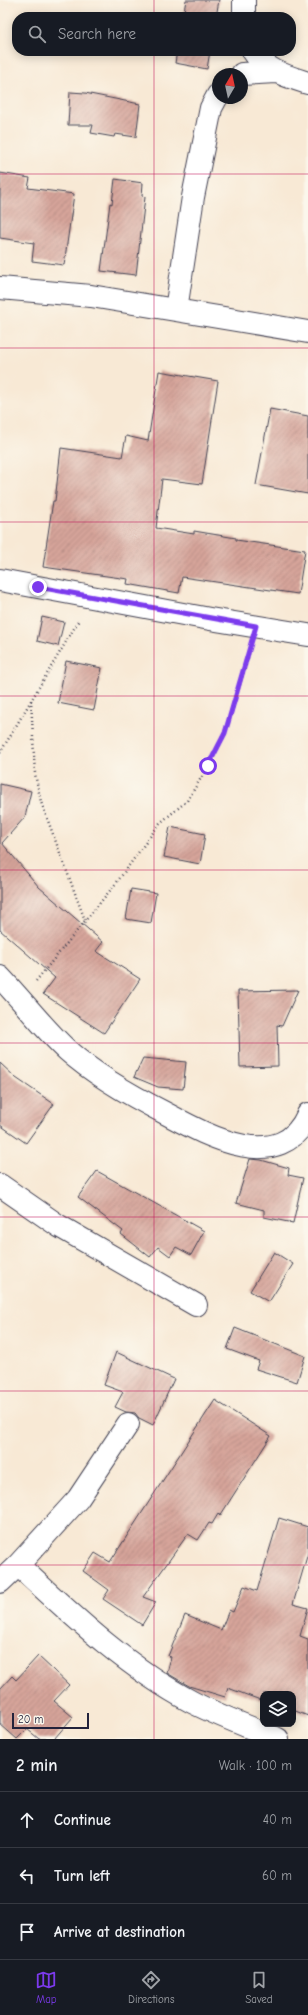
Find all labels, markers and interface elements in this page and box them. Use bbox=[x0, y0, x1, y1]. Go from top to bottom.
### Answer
search box bbox=[12, 12, 296, 56]
icon: search bbox=[26, 23, 48, 45]
text: Search here bbox=[58, 25, 136, 43]
north arrow bbox=[212, 68, 248, 104]
route end bbox=[29, 578, 47, 596]
route start bbox=[199, 757, 217, 775]
map controls bbox=[260, 1691, 296, 1727]
button: layers bbox=[260, 1691, 296, 1727]
scale bar bbox=[12, 1711, 89, 1730]
text: 20 m bbox=[18, 1713, 43, 1726]
text: 2 min bbox=[16, 1756, 57, 1775]
text: Walk · 100 m bbox=[219, 1758, 292, 1773]
icon: ahead bbox=[16, 1809, 38, 1831]
text: Continue bbox=[54, 1811, 111, 1829]
text: 40 m bbox=[263, 1812, 292, 1827]
icon: left bbox=[16, 1865, 38, 1887]
text: Turn left bbox=[54, 1867, 110, 1885]
text: 60 m bbox=[262, 1868, 292, 1883]
icon: arrive bbox=[16, 1921, 38, 1943]
text: Arrive at destination bbox=[54, 1923, 185, 1941]
tab: Map bbox=[35, 1969, 57, 2006]
tab: Directions bbox=[128, 1969, 175, 2006]
tab: Saved bbox=[245, 1969, 273, 2006]

